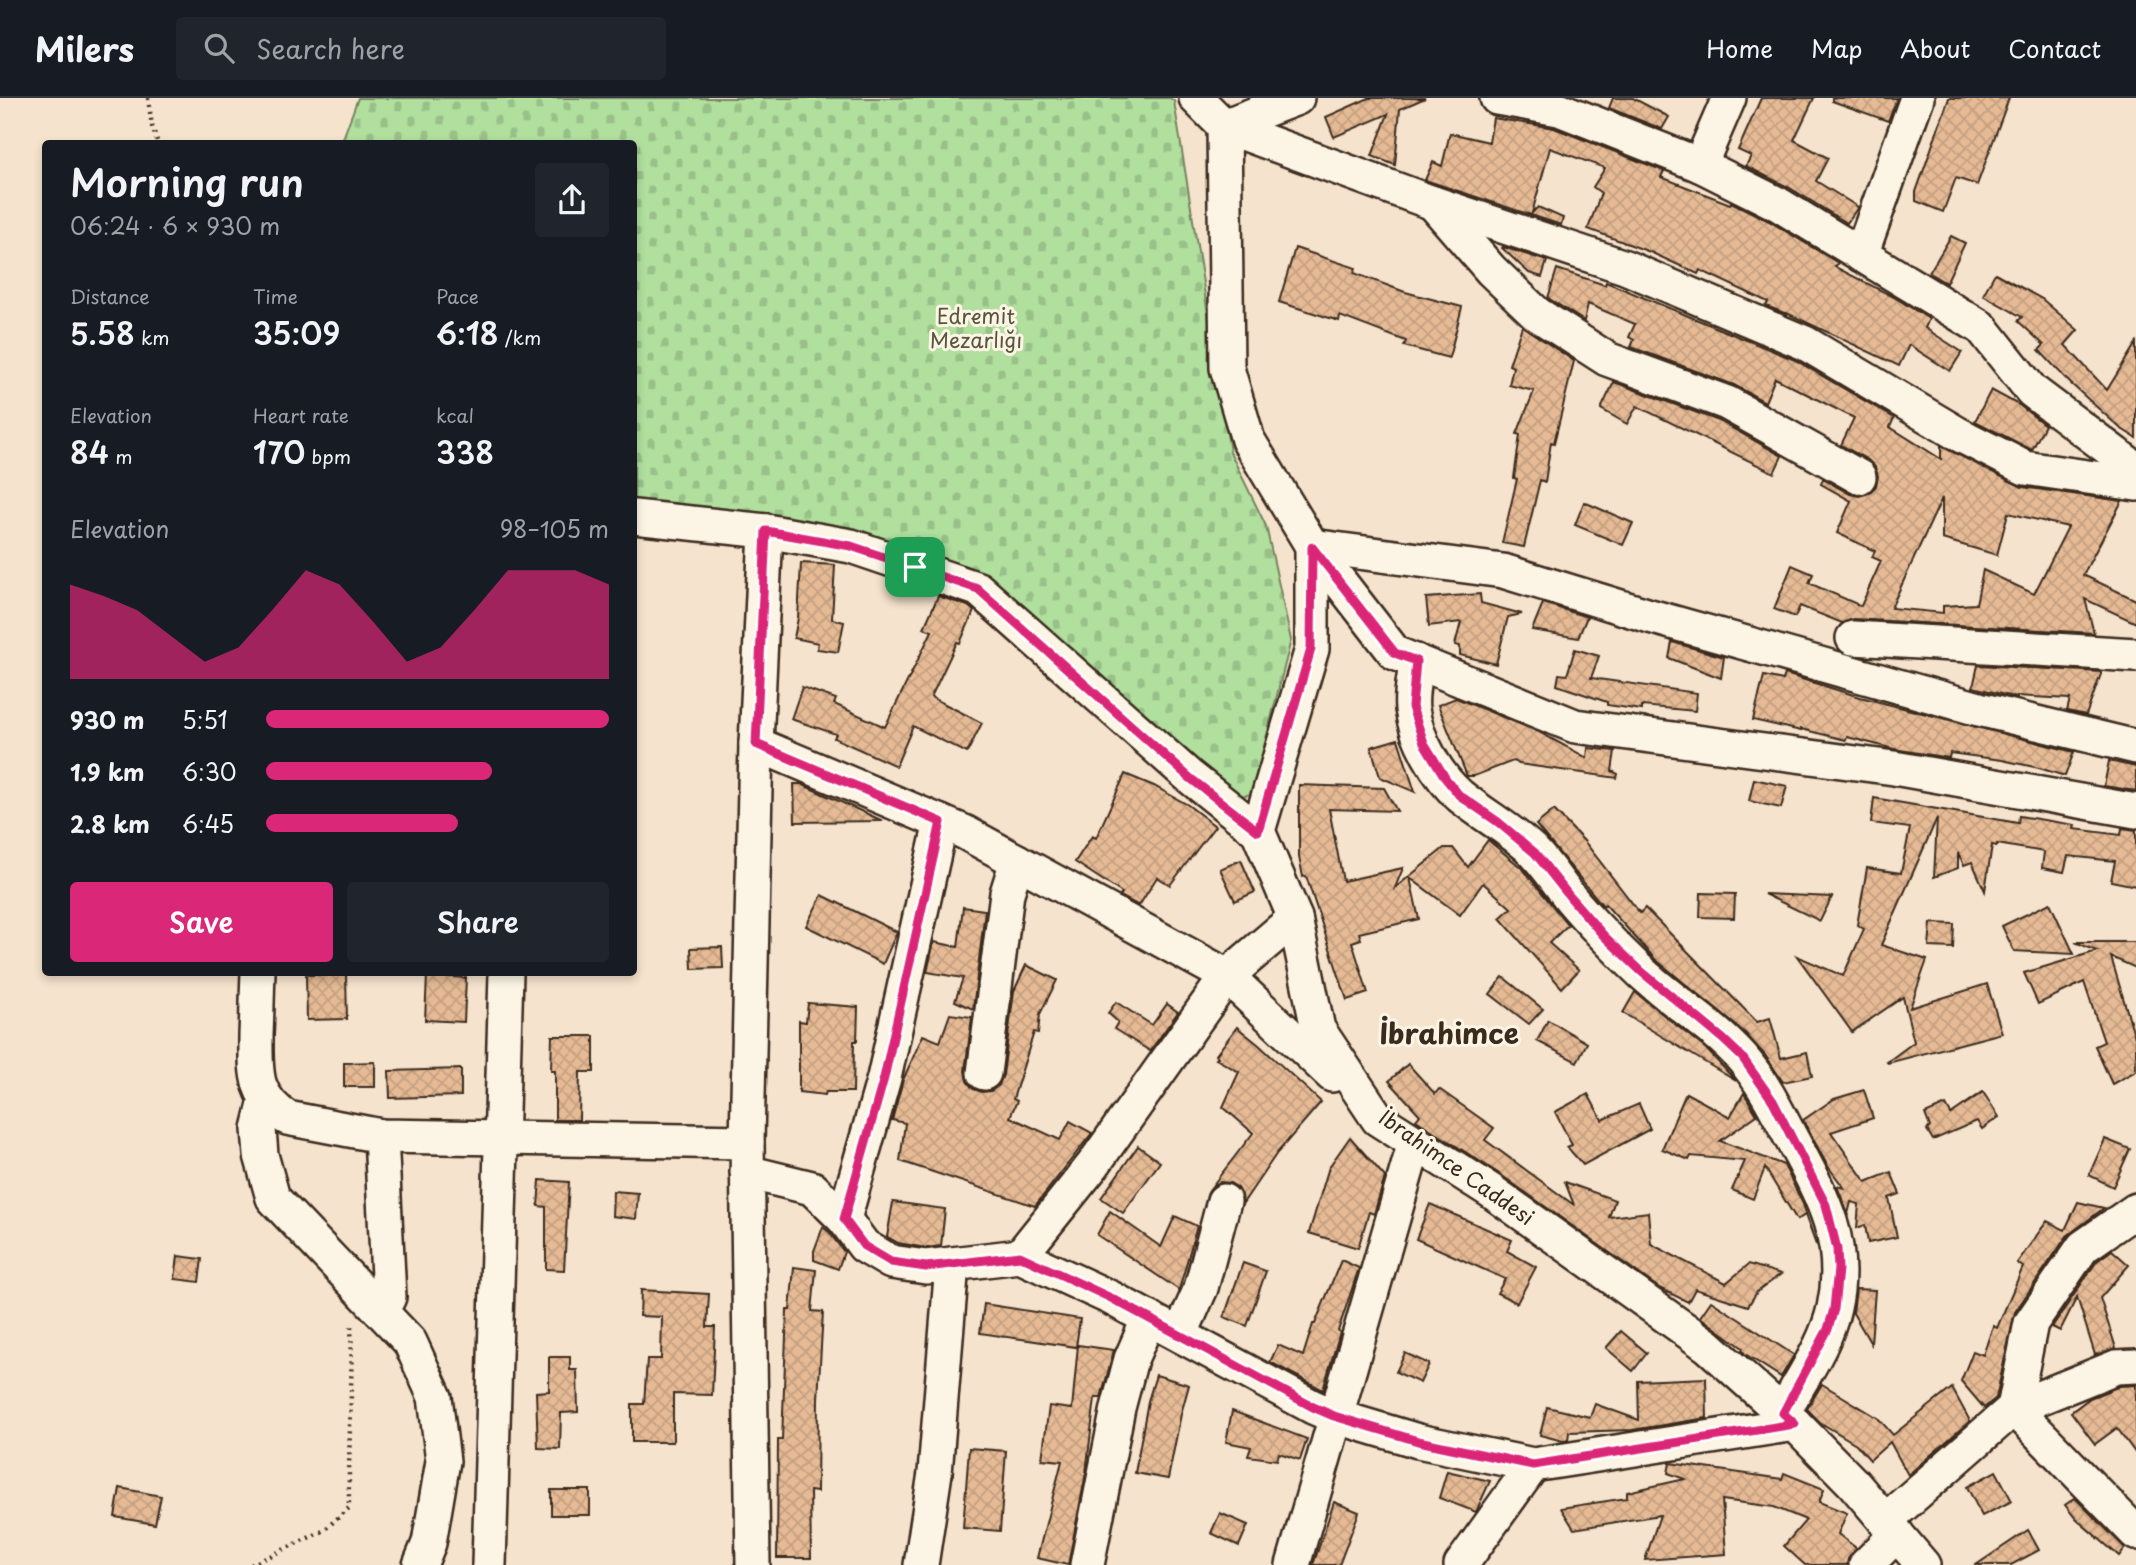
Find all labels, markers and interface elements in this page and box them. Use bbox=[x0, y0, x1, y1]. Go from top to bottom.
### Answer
search box bbox=[176, 17, 666, 80]
text: Milers bbox=[35, 23, 134, 73]
icon: search bbox=[200, 29, 238, 67]
text: Search here bbox=[256, 29, 405, 68]
text: Home bbox=[1706, 30, 1773, 66]
text: Map bbox=[1811, 30, 1862, 66]
text: About bbox=[1900, 30, 1970, 66]
text: Contact bbox=[2008, 30, 2101, 66]
text: Morning run bbox=[70, 153, 304, 210]
button: share bbox=[535, 163, 609, 237]
text: 06:24 · 6 × 930 m bbox=[70, 208, 280, 243]
text: Distance bbox=[70, 282, 150, 310]
text: Time bbox=[253, 282, 298, 310]
text: Pace bbox=[436, 282, 479, 310]
park label: Edremit Mezarlığı bbox=[930, 299, 1022, 355]
text: 5.58 bbox=[70, 310, 135, 355]
text: 35:09 bbox=[253, 310, 340, 355]
text: 6:18 bbox=[436, 310, 499, 355]
text: km bbox=[135, 323, 170, 351]
text: /km bbox=[499, 323, 541, 351]
text: Elevation bbox=[70, 401, 152, 429]
text: Heart rate bbox=[253, 401, 349, 429]
text: kcal bbox=[436, 401, 474, 429]
text: 84 bbox=[70, 429, 109, 474]
text: 170 bbox=[253, 429, 305, 474]
text: 338 bbox=[436, 429, 494, 474]
text: m bbox=[109, 442, 132, 470]
text: bpm bbox=[305, 442, 351, 470]
text: Elevation bbox=[70, 511, 169, 546]
text: 98–105 m bbox=[500, 511, 609, 546]
pin bbox=[885, 537, 945, 597]
icon: arrive bbox=[896, 548, 934, 586]
text: 930 m bbox=[70, 702, 145, 737]
text: 5:51 bbox=[182, 702, 228, 737]
text: 1.9 km bbox=[70, 754, 144, 789]
text: 6:30 bbox=[182, 754, 237, 789]
text: 2.8 km bbox=[70, 806, 150, 841]
text: 6:45 bbox=[182, 806, 234, 841]
button: Save bbox=[70, 882, 333, 962]
button: Share bbox=[347, 882, 609, 962]
district label: İbrahimce bbox=[1379, 1011, 1519, 1054]
street label: İbrahimce Caddesi bbox=[1373, 1101, 1541, 1232]

